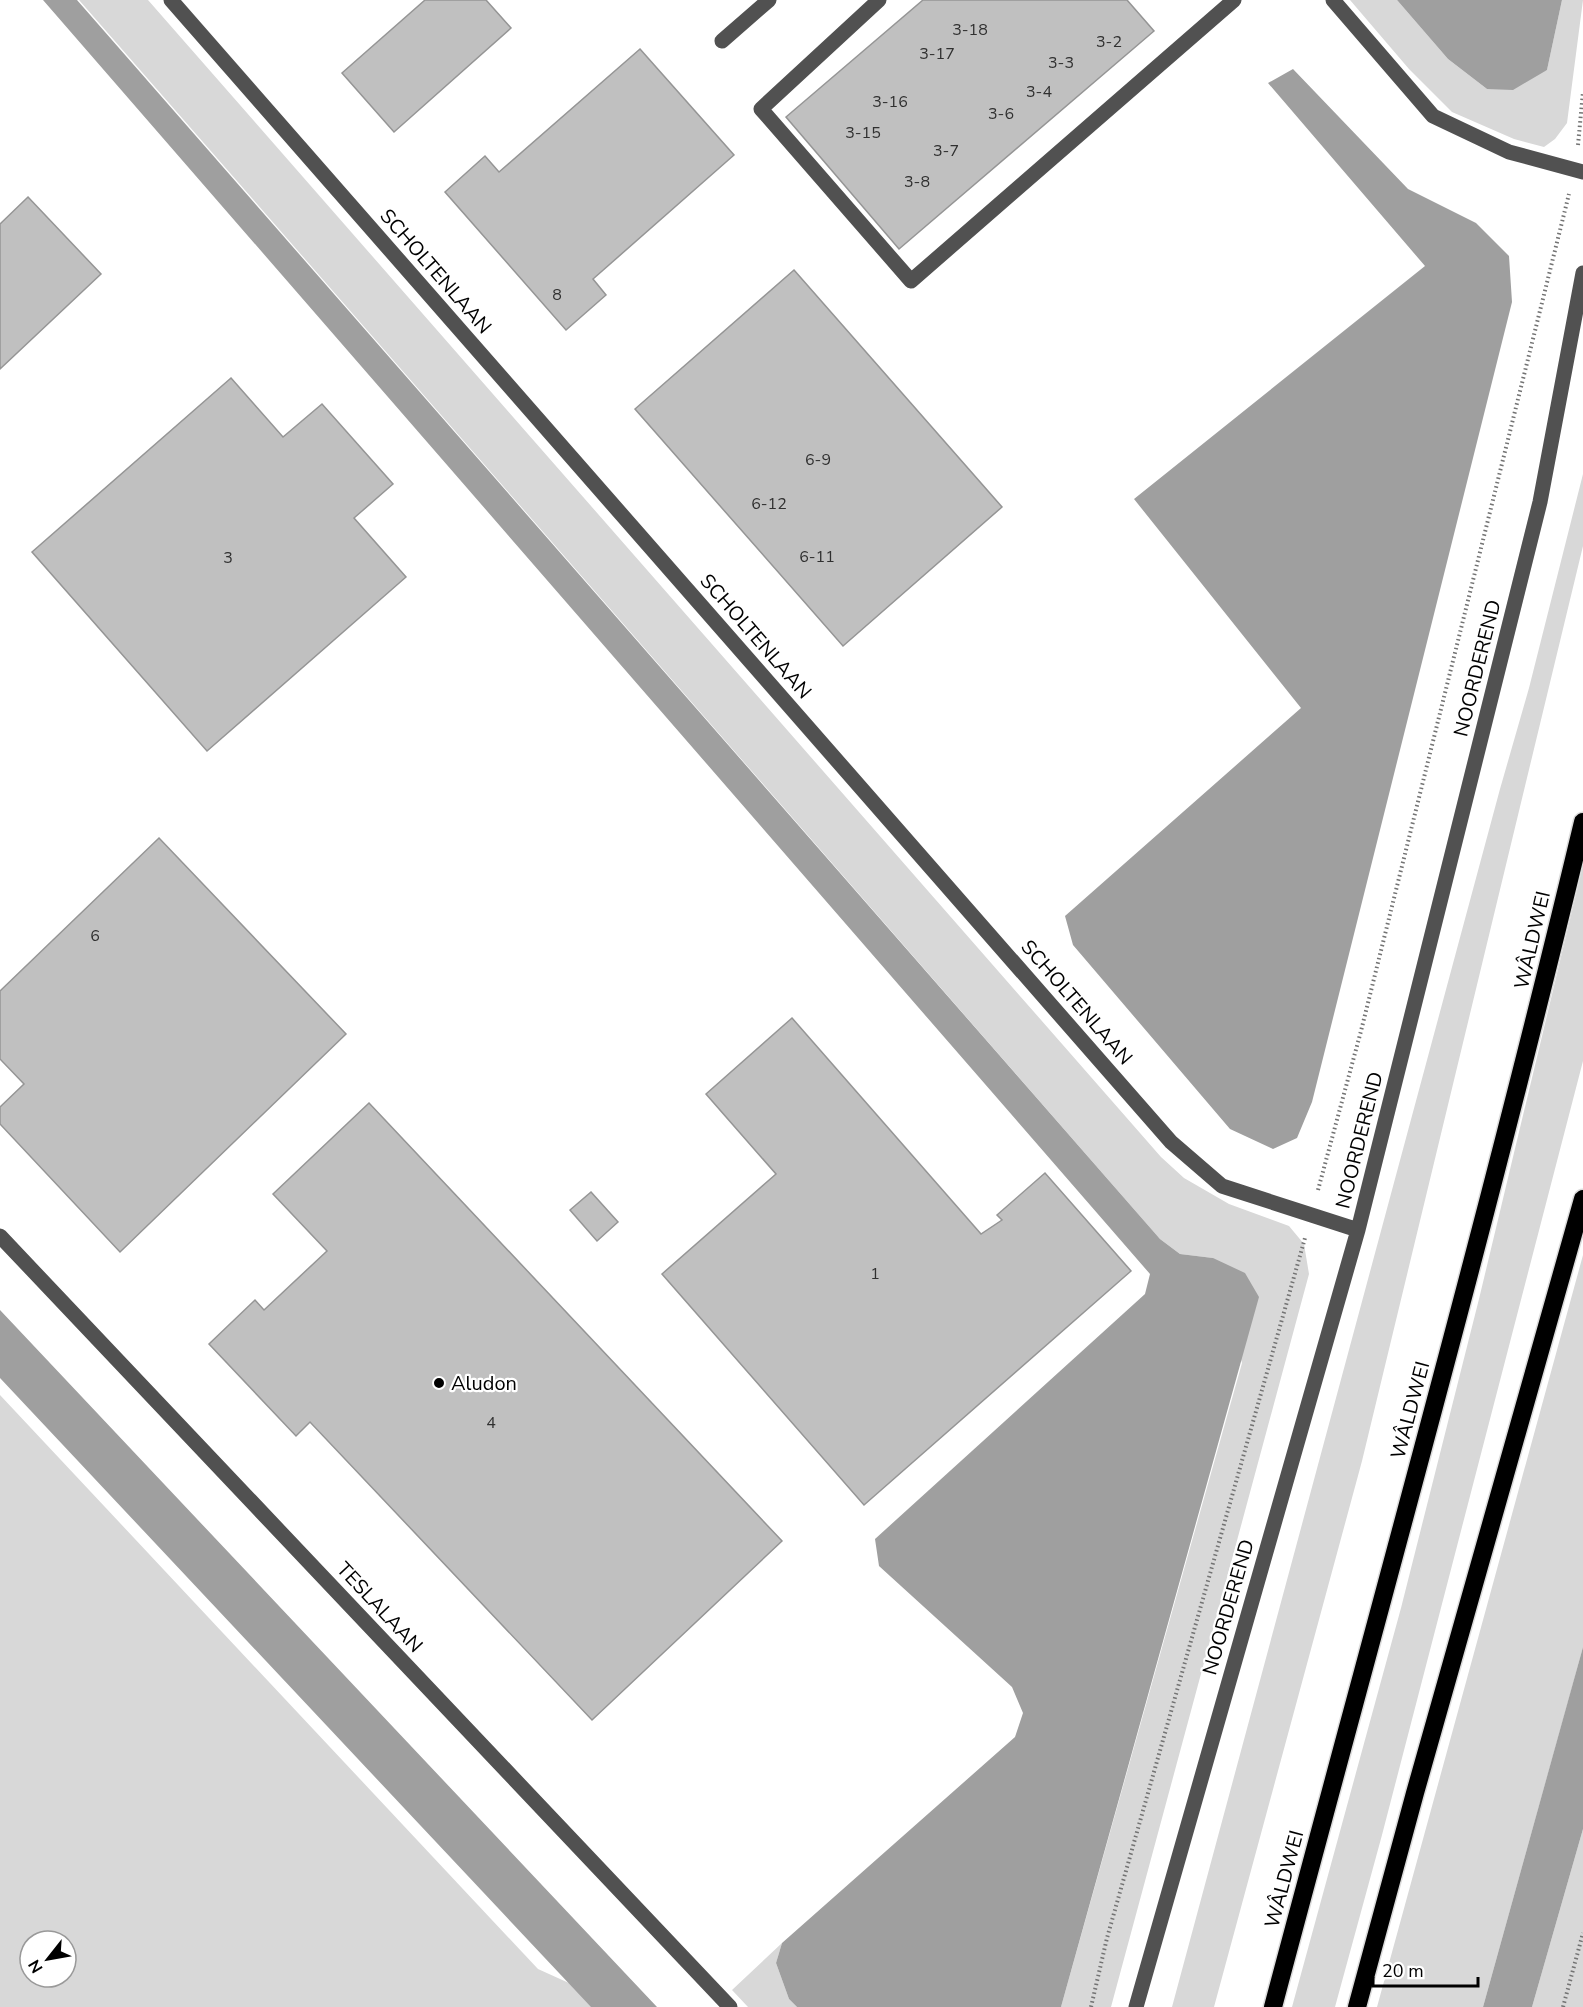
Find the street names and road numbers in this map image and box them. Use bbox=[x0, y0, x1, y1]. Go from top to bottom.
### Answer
street label: SCHOLTENLAAN bbox=[374, 203, 497, 340]
street label: SCHOLTENLAAN bbox=[694, 568, 817, 705]
street label: NOORDEREND bbox=[1447, 597, 1508, 739]
street label: WÂLDWEI bbox=[1508, 889, 1557, 992]
street label: SCHOLTENLAAN bbox=[1015, 934, 1138, 1071]
street label: NOORDEREND bbox=[1329, 1069, 1390, 1211]
street label: WÂLDWEI bbox=[1385, 1358, 1436, 1462]
street label: NOORDEREND bbox=[1196, 1536, 1261, 1678]
street label: TESLALAAN bbox=[330, 1556, 429, 1659]
street label: WÂLDWEI bbox=[1259, 1827, 1310, 1931]

